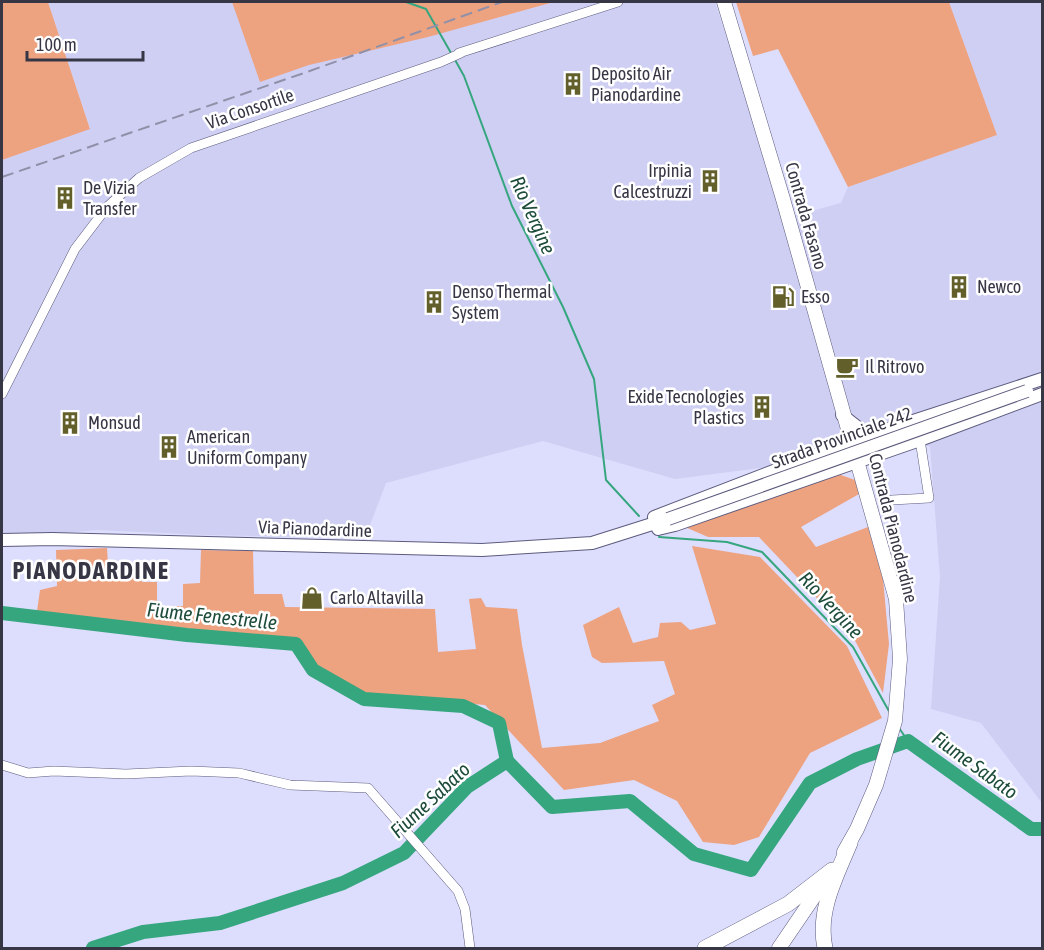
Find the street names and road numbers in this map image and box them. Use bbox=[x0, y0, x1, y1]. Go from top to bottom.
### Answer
street label: Via Consortile bbox=[203, 84, 296, 133]
street label: Contrada Fasano bbox=[781, 160, 832, 272]
street label: Strada Provinciale 242 bbox=[769, 402, 915, 473]
street label: Contrada Pianodardine bbox=[865, 451, 922, 605]
street label: Via Pianodardine bbox=[258, 516, 372, 541]

